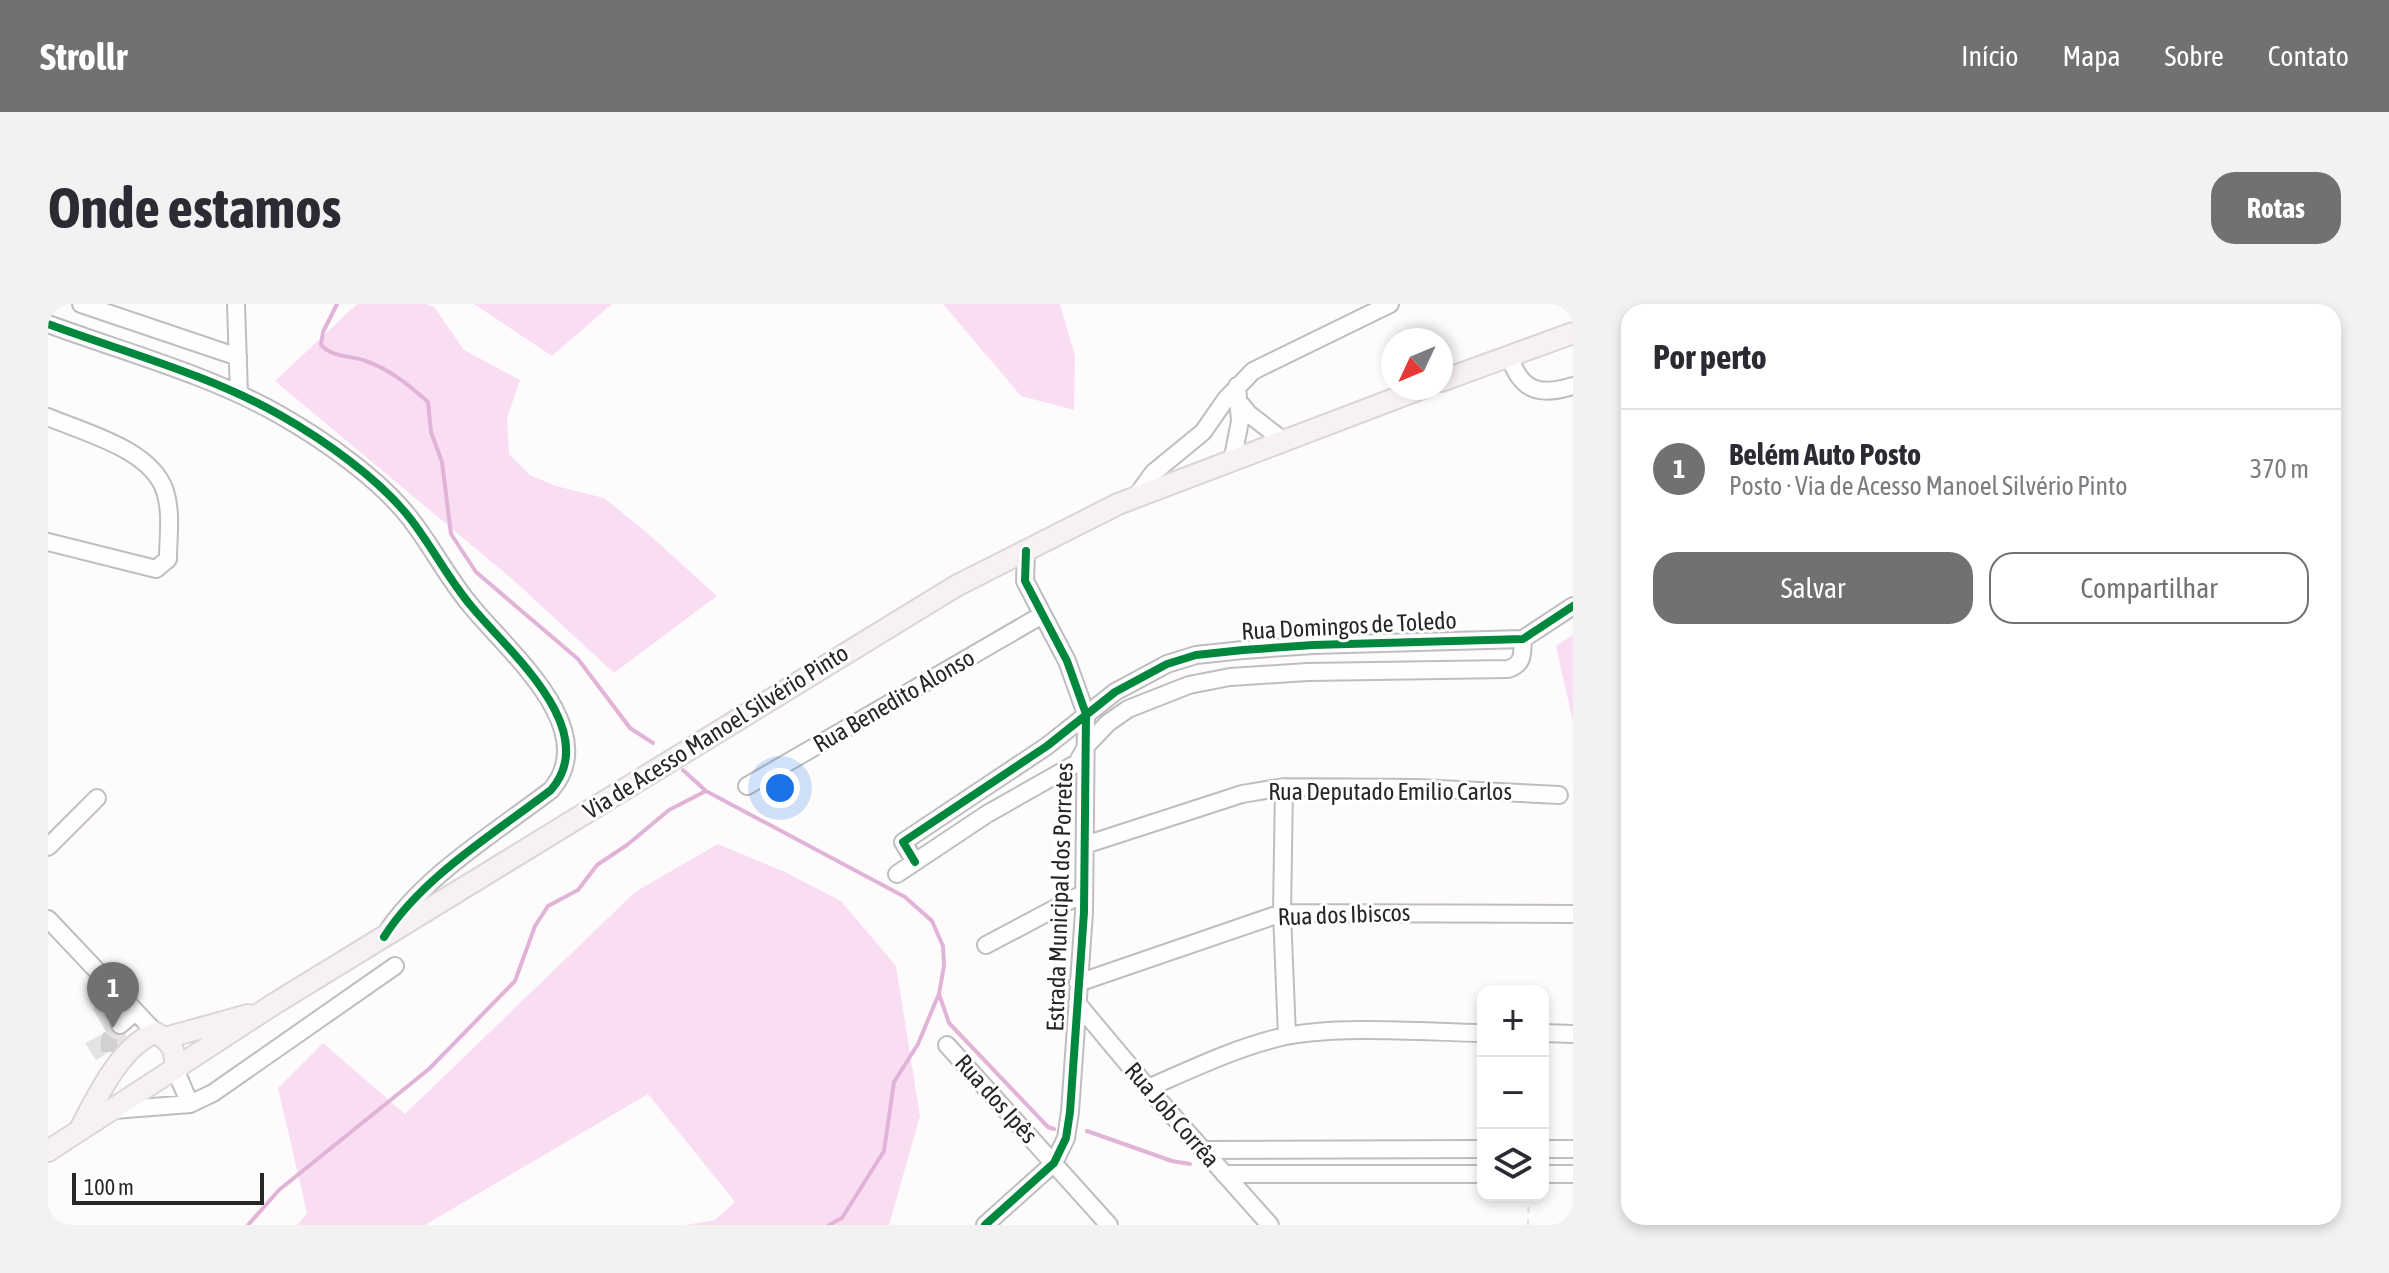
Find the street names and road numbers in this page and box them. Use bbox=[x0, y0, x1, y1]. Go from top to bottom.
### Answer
street label: Rua Domingos de Toledo bbox=[1241, 606, 1457, 645]
street label: Via de Acesso Manoel Silvério Pinto bbox=[578, 639, 853, 824]
street label: Rua Benedito Alonso bbox=[808, 644, 979, 758]
street label: Estrada Municipal dos Porretes bbox=[1041, 762, 1078, 1032]
street label: Rua Deputado Emilio Carlos bbox=[1268, 778, 1512, 805]
street label: Rua dos Ibiscos bbox=[1277, 899, 1411, 930]
street label: Rua dos Ipês bbox=[950, 1049, 1043, 1148]
street label: Rua Job Corrêa bbox=[1120, 1057, 1225, 1173]

